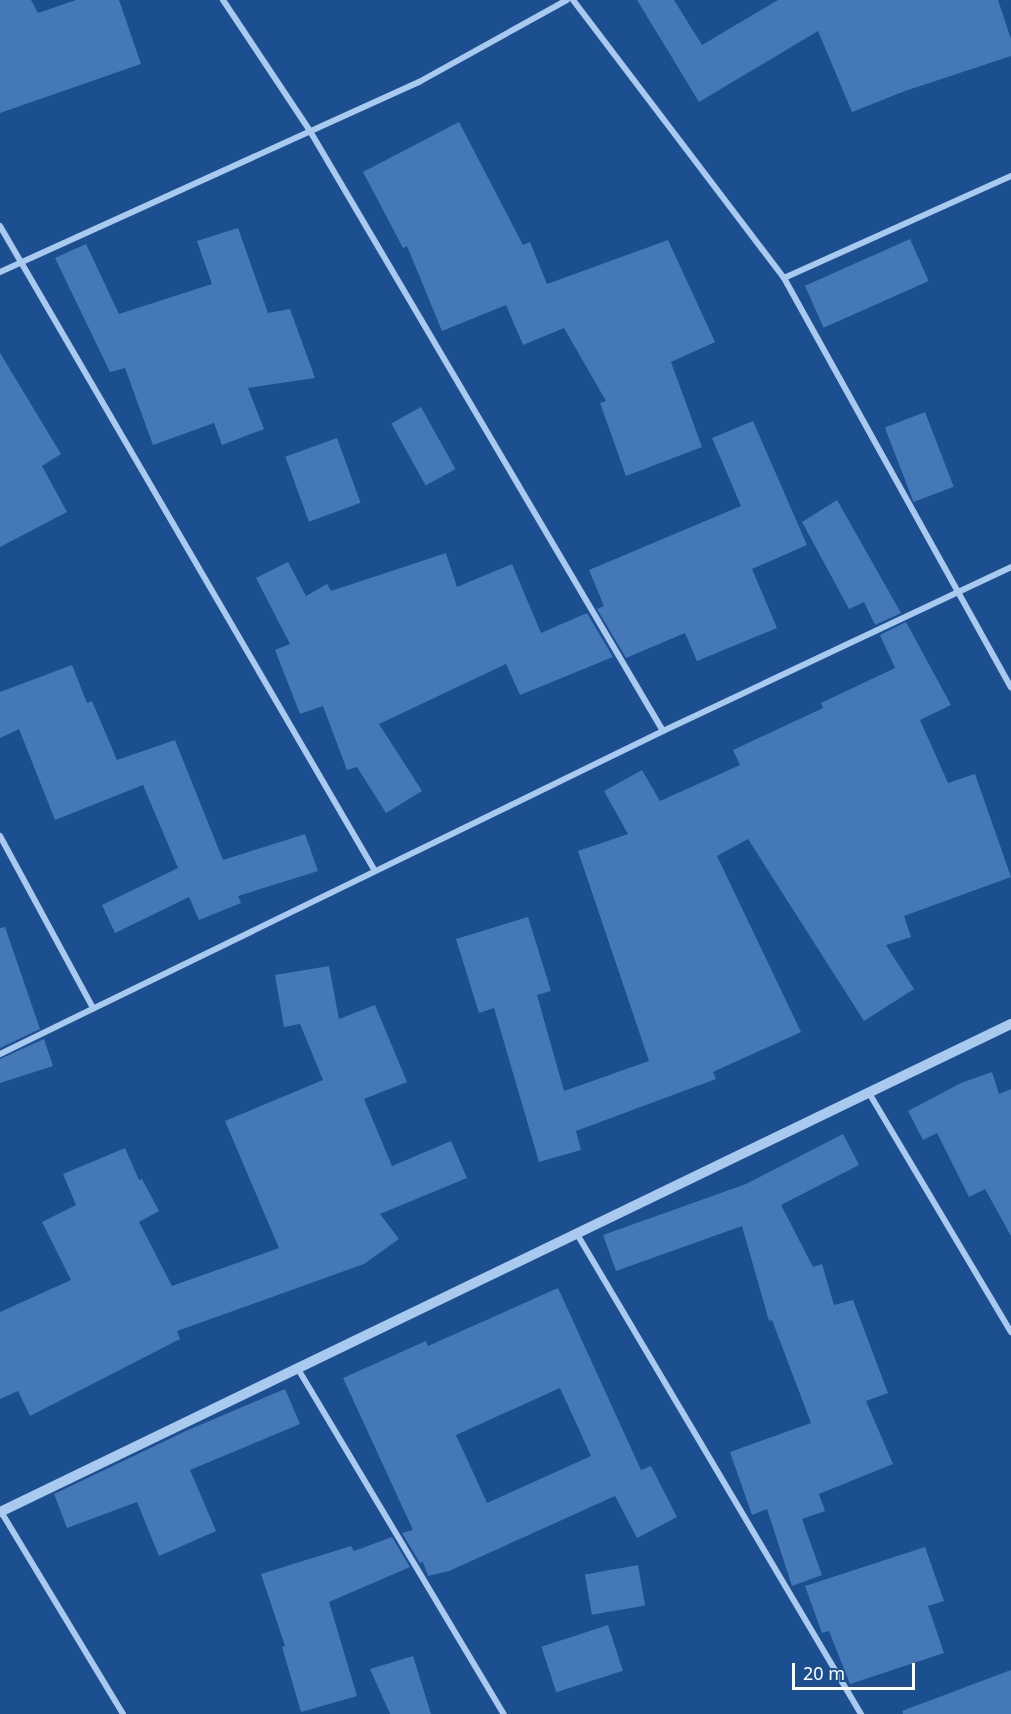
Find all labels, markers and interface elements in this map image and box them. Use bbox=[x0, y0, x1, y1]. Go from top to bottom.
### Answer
scale bar bbox=[795, 1651, 918, 1689]
text: 20 m bbox=[803, 1661, 845, 1685]

